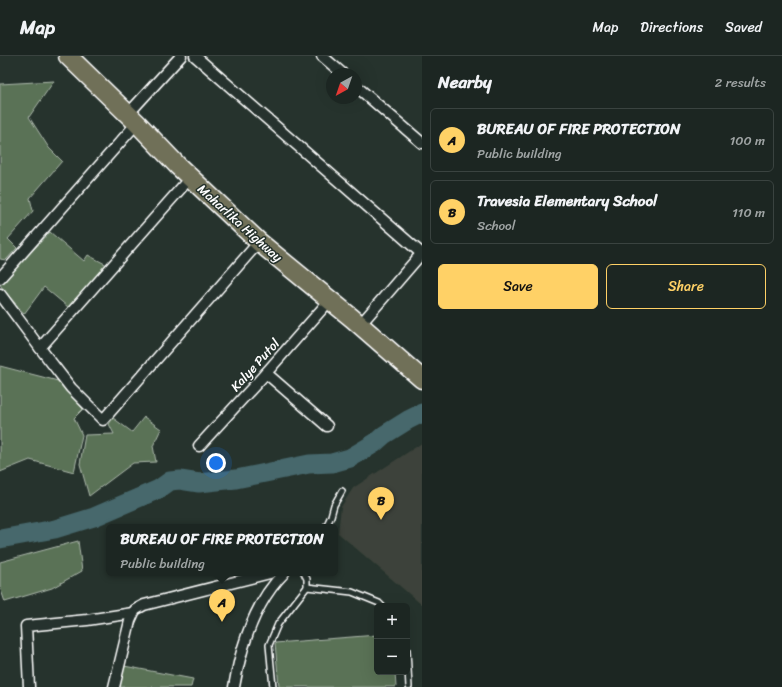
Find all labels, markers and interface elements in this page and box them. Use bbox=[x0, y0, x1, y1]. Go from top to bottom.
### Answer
text: Map bbox=[20, 11, 55, 44]
text: Map bbox=[592, 15, 618, 40]
text: Directions bbox=[640, 15, 703, 40]
text: Saved bbox=[725, 15, 762, 40]
text: Nearby bbox=[438, 67, 492, 97]
north arrow bbox=[326, 68, 362, 104]
text: 2 results bbox=[715, 71, 766, 94]
text: BUREAU OF FIRE PROTECTION bbox=[477, 116, 681, 142]
text: A bbox=[448, 129, 456, 152]
text: 100 m bbox=[730, 129, 765, 152]
text: Public building bbox=[477, 142, 562, 165]
street label: Maharlika Highway bbox=[192, 178, 288, 268]
text: Travesia Elementary School bbox=[477, 188, 657, 214]
text: B bbox=[448, 201, 456, 224]
text: 110 m bbox=[732, 201, 765, 224]
text: School bbox=[477, 214, 515, 237]
button: Save bbox=[438, 264, 598, 309]
button: Share bbox=[606, 264, 766, 309]
street label: Kalye Putol bbox=[225, 333, 286, 397]
your location bbox=[206, 453, 226, 473]
pin: B bbox=[368, 487, 394, 520]
popup bbox=[106, 524, 338, 576]
text: BUREAU OF FIRE PROTECTION bbox=[120, 526, 324, 552]
text: Public building bbox=[120, 552, 205, 575]
pin: A bbox=[209, 589, 235, 622]
map controls bbox=[374, 603, 410, 675]
button: + bbox=[374, 603, 410, 639]
button: − bbox=[374, 639, 410, 675]

